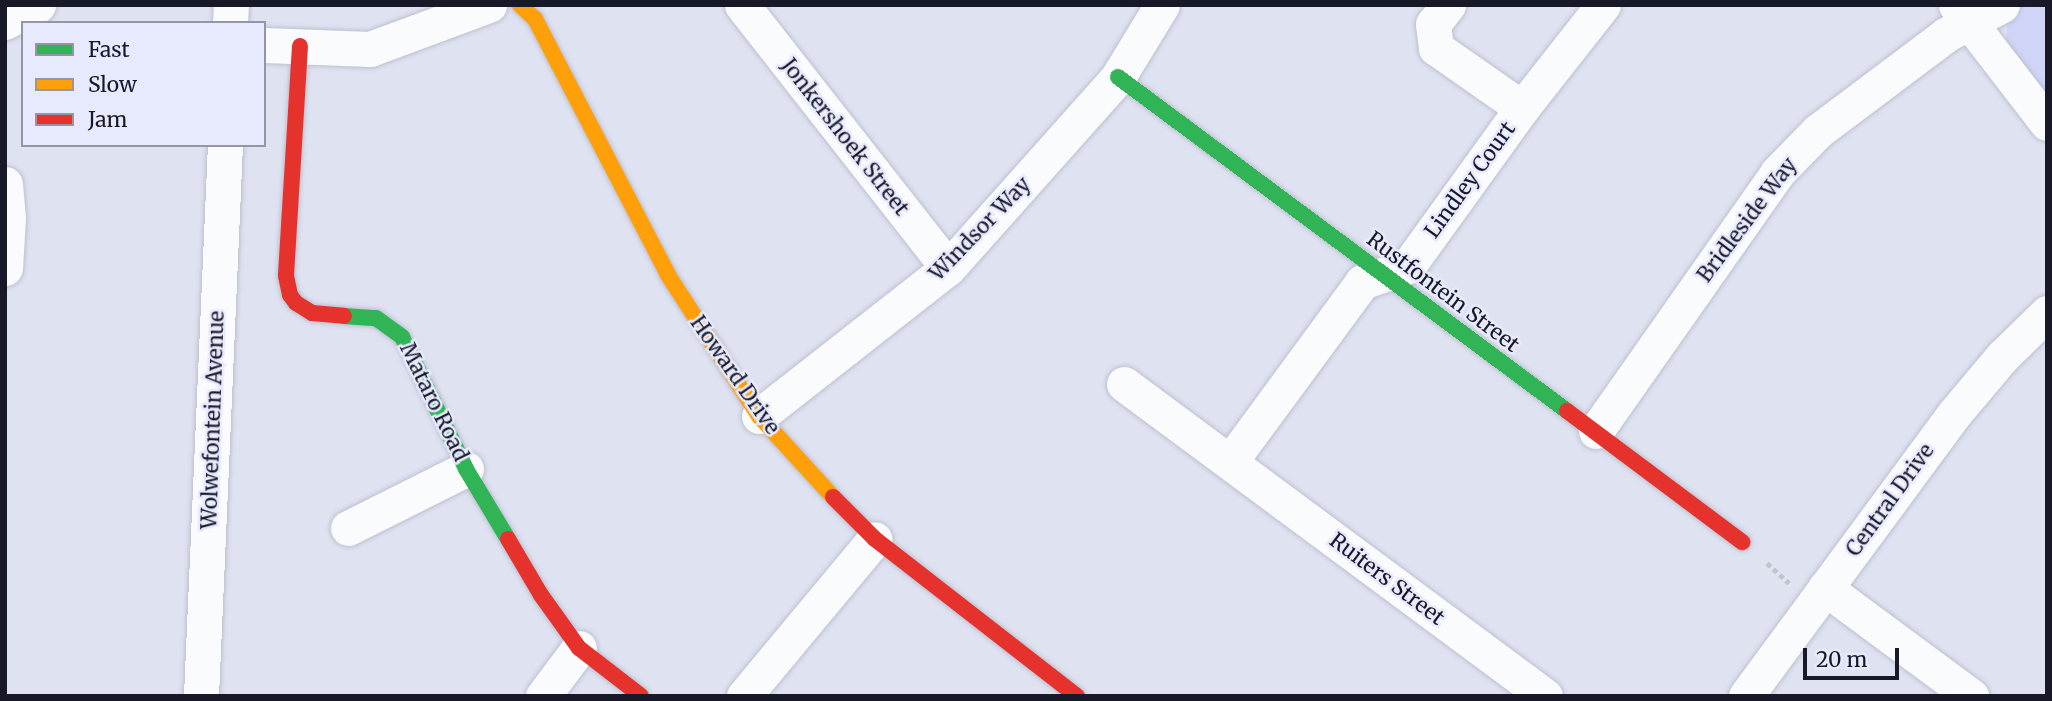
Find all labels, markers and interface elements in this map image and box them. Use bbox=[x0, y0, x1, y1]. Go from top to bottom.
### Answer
legend bbox=[21, 21, 266, 147]
text: Fast bbox=[88, 36, 130, 63]
street label: Jonkershoek Street bbox=[776, 54, 914, 220]
text: Slow bbox=[88, 71, 137, 98]
text: Jam bbox=[88, 106, 127, 133]
street label: Lindley Court bbox=[1419, 117, 1521, 243]
street label: Bridleside Way bbox=[1692, 153, 1802, 287]
street label: Windsor Way bbox=[924, 172, 1036, 286]
street label: Rustfontein Street bbox=[1362, 227, 1524, 357]
street label: Wolwefontein Avenue bbox=[197, 310, 229, 530]
street label: Howard Drive bbox=[685, 311, 785, 439]
street label: Mataro Road bbox=[394, 339, 474, 465]
street label: Central Drive bbox=[1841, 439, 1939, 561]
street label: Ruiters Street bbox=[1325, 528, 1449, 630]
scale bar bbox=[1807, 634, 1903, 678]
text: 20 m bbox=[1816, 646, 1867, 673]

